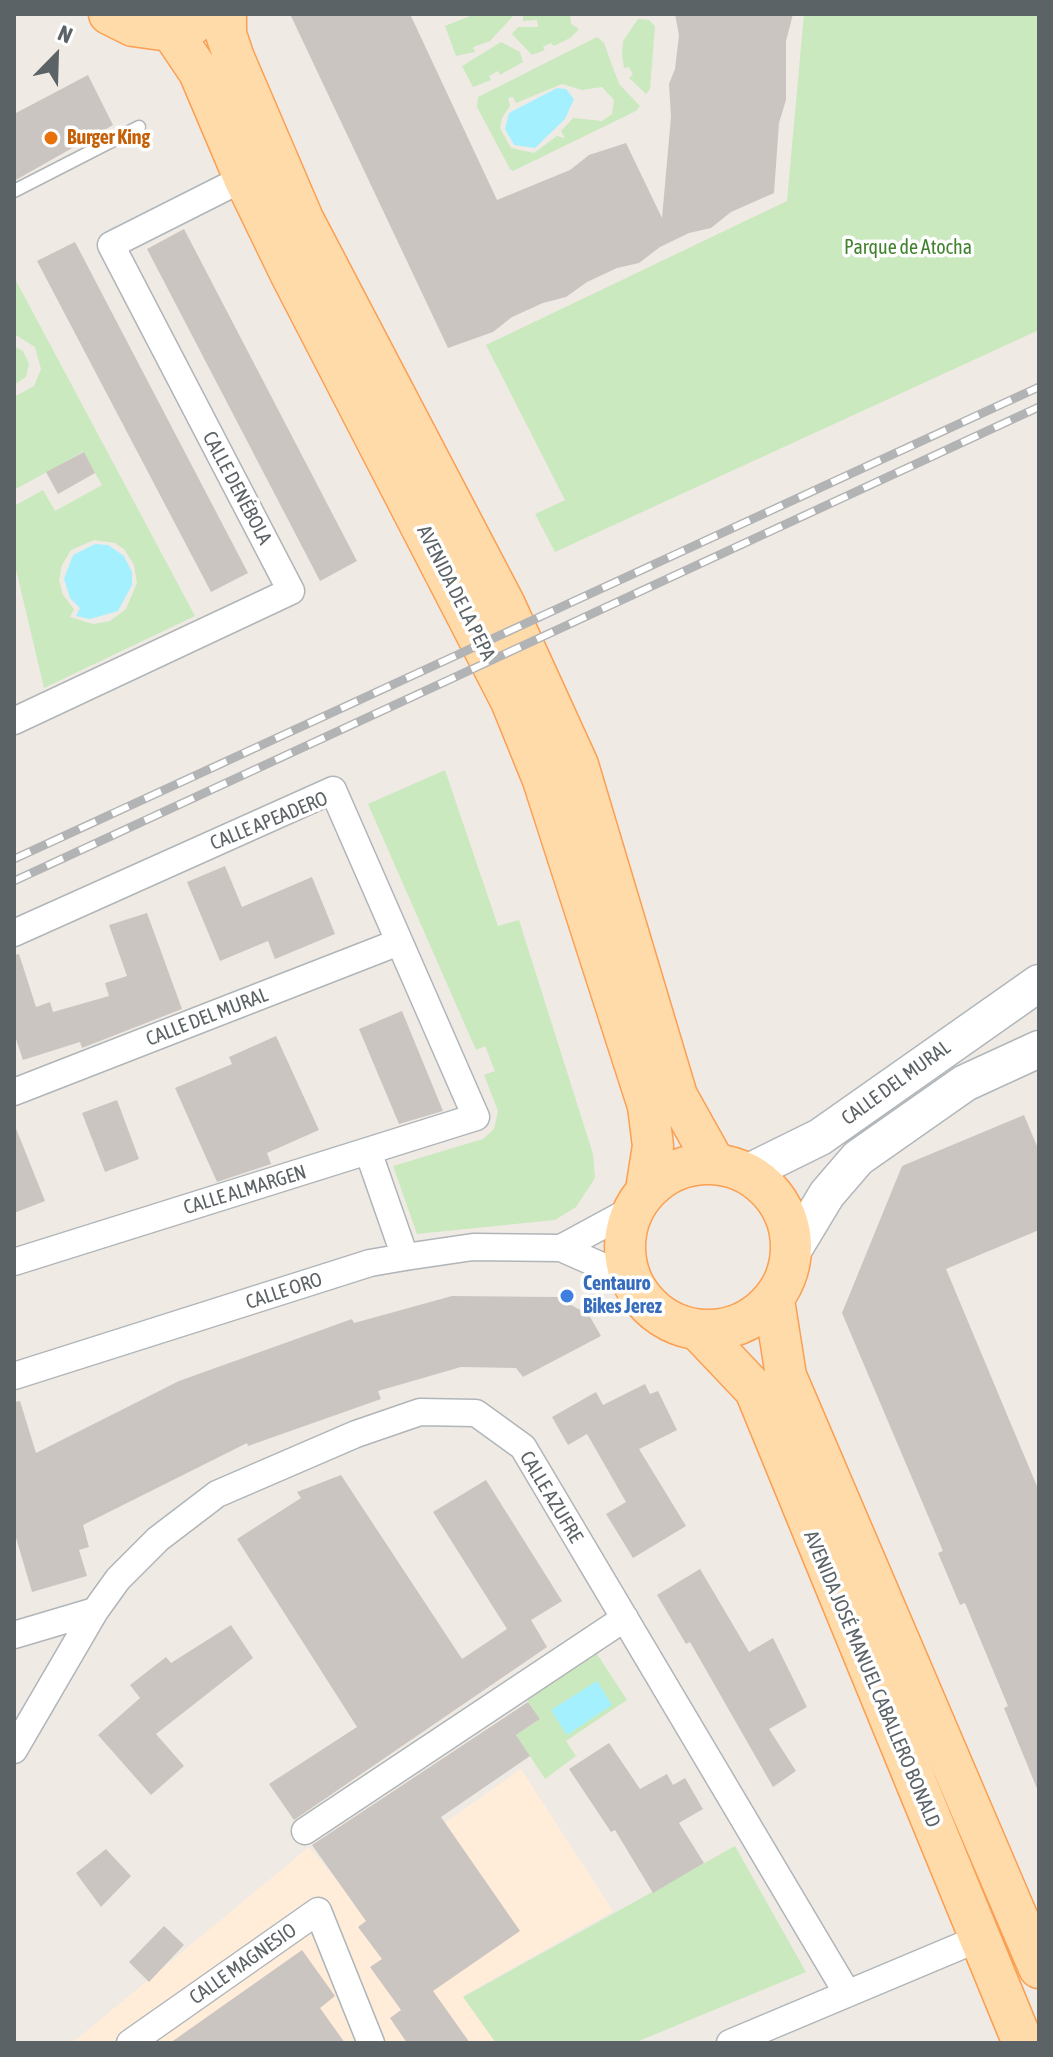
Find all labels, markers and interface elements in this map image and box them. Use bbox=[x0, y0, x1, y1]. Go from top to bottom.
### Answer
north arrow bbox=[16, 16, 96, 96]
text: N bbox=[54, 19, 76, 48]
place label: Burger King bbox=[67, 126, 150, 150]
marker: Burger King bbox=[42, 129, 60, 147]
park label: Parque de Atocha bbox=[844, 236, 972, 260]
street label: CALLE DENÉBOLA bbox=[197, 428, 277, 548]
street label: AVENIDA DE LA PEPA bbox=[412, 522, 500, 664]
street label: CALLE APEADERO bbox=[207, 787, 331, 855]
street label: CALLE DEL MURAL bbox=[143, 983, 271, 1051]
street label: CALLE DEL MURAL bbox=[837, 1036, 955, 1130]
street label: CALLE ALMARGEN bbox=[181, 1160, 309, 1220]
street label: CALLE ORO bbox=[243, 1267, 325, 1315]
place label: Centauro Bikes Jerez bbox=[583, 1272, 662, 1319]
marker: Centauro Bikes Jerez bbox=[558, 1287, 576, 1305]
street label: CALLE AZUFRE bbox=[514, 1447, 588, 1547]
street label: AVENIDA JOSÉ MANUEL CABALLERO BONALD bbox=[798, 1527, 946, 1831]
street label: CALLE MAGNESIO bbox=[185, 1918, 301, 2010]

